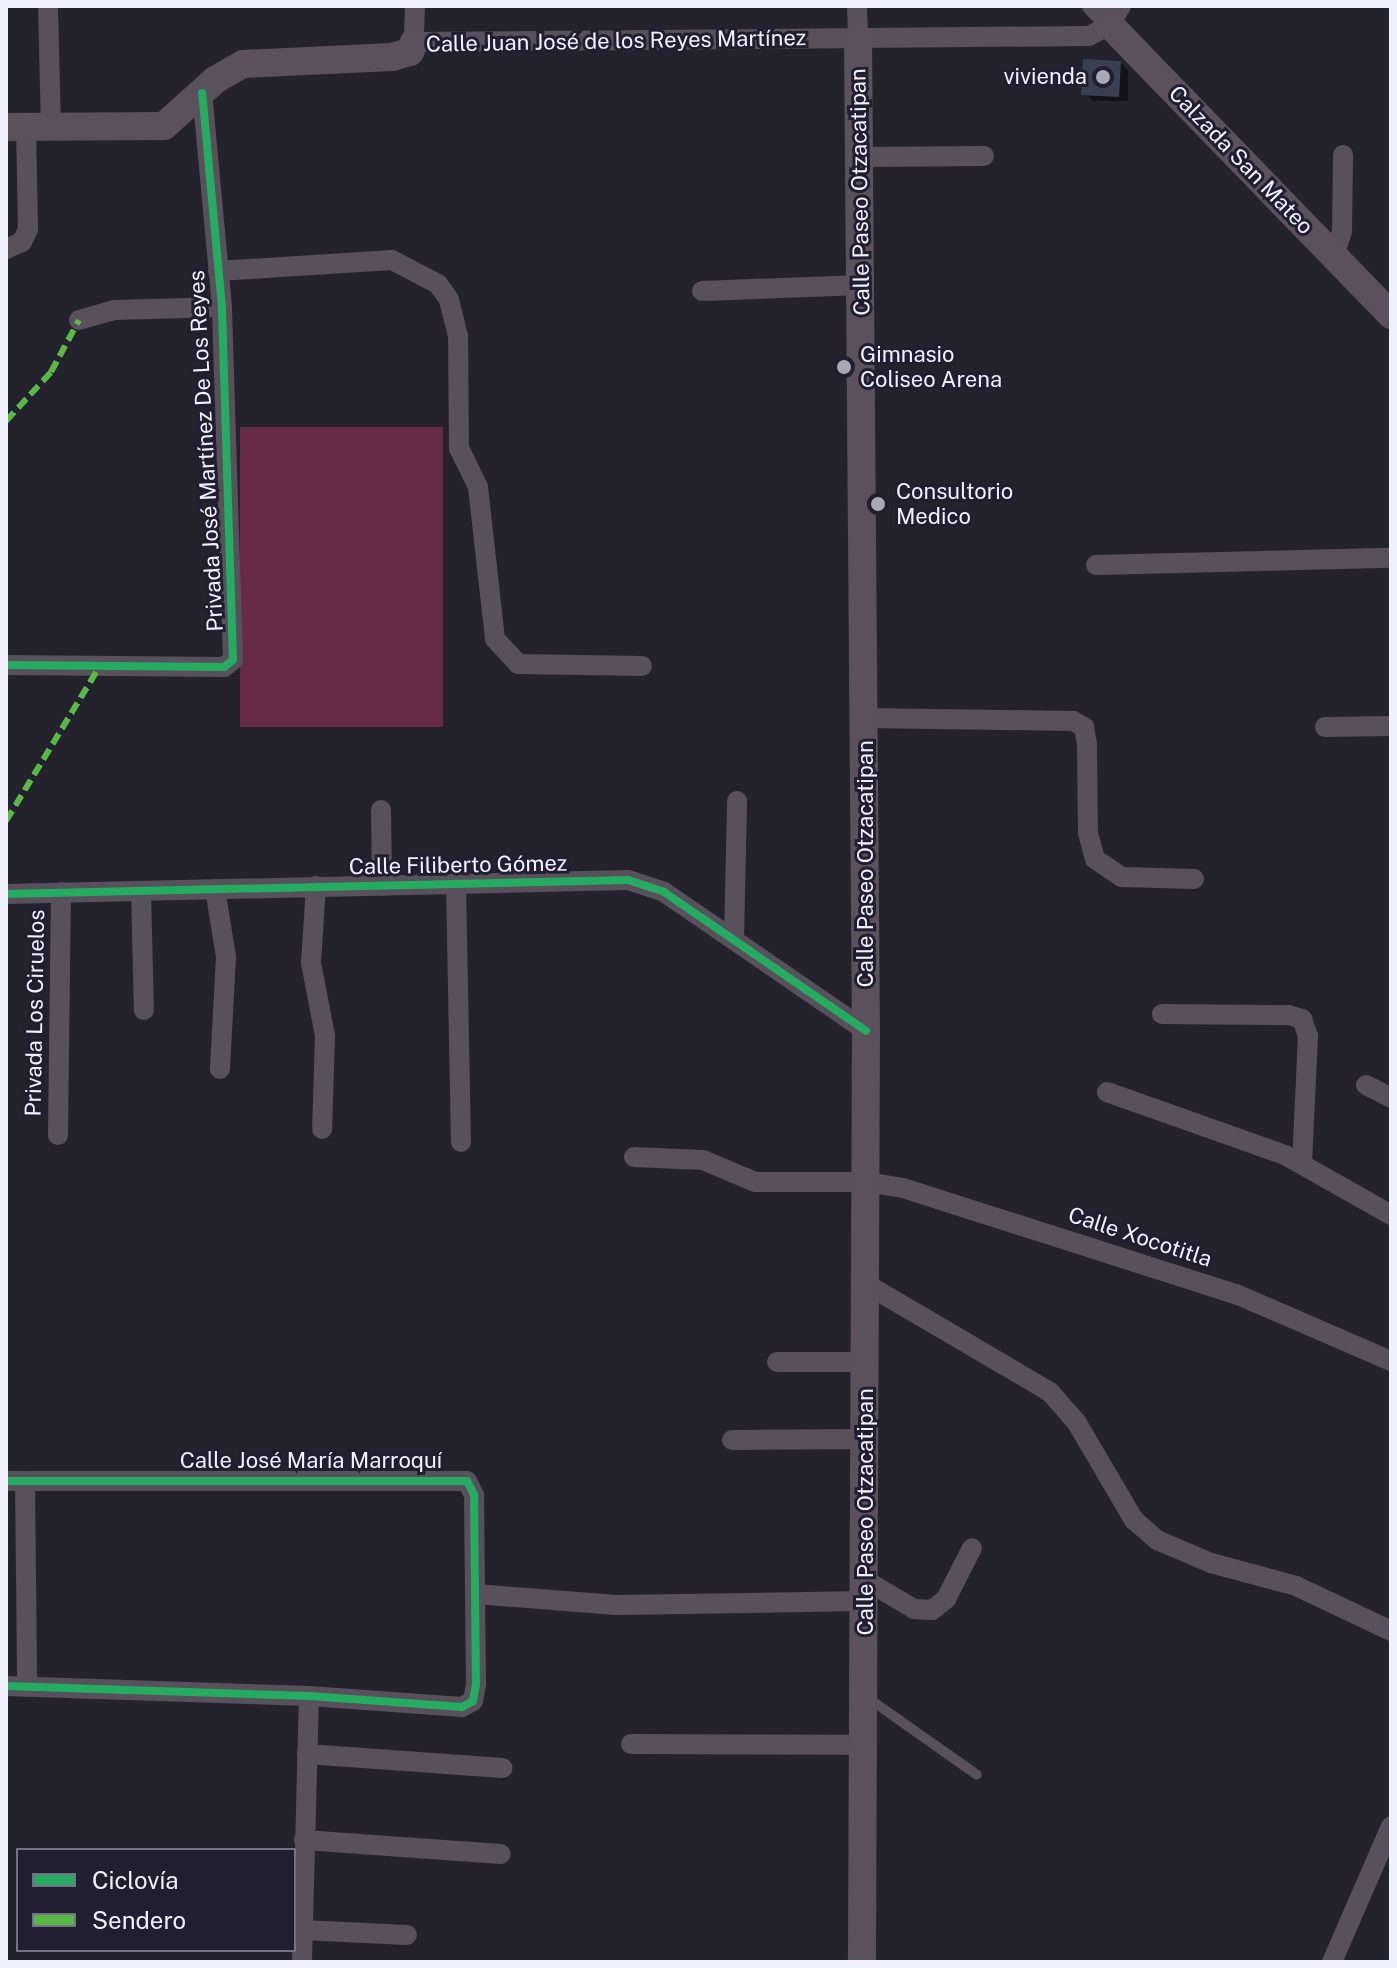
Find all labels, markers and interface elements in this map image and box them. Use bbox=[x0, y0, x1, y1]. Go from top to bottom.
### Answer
street label: Calle Juan José de los Reyes Martínez bbox=[425, 24, 807, 58]
place label: vivienda bbox=[1003, 64, 1087, 90]
street label: Calle Paseo Otzacatipan bbox=[845, 68, 875, 316]
marker: vivienda bbox=[1094, 68, 1112, 86]
street label: Calzada San Mateo bbox=[1163, 80, 1319, 240]
street label: Privada José Martínez De Los Reyes bbox=[183, 269, 229, 633]
place label: Gimnasio Coliseo Arena bbox=[860, 341, 1002, 392]
marker: Gimnasio Coliseo Arena bbox=[835, 358, 853, 376]
place label: Consultorio Medico bbox=[896, 478, 1013, 530]
marker: Consultorio Medico bbox=[867, 493, 889, 515]
street label: Calle Paseo Otzacatipan bbox=[853, 740, 879, 988]
street label: Calle Filiberto Gómez bbox=[349, 850, 567, 880]
street label: Privada Los Ciruelos bbox=[20, 909, 50, 1117]
street label: Calle Xocotitla bbox=[1065, 1201, 1215, 1273]
street label: Calle Paseo Otzacatipan bbox=[853, 1388, 879, 1636]
street label: Calle José María Marroquí bbox=[180, 1448, 442, 1474]
legend bbox=[16, 1848, 296, 1952]
text: Ciclovía bbox=[92, 1866, 179, 1894]
text: Sendero bbox=[92, 1906, 186, 1934]

